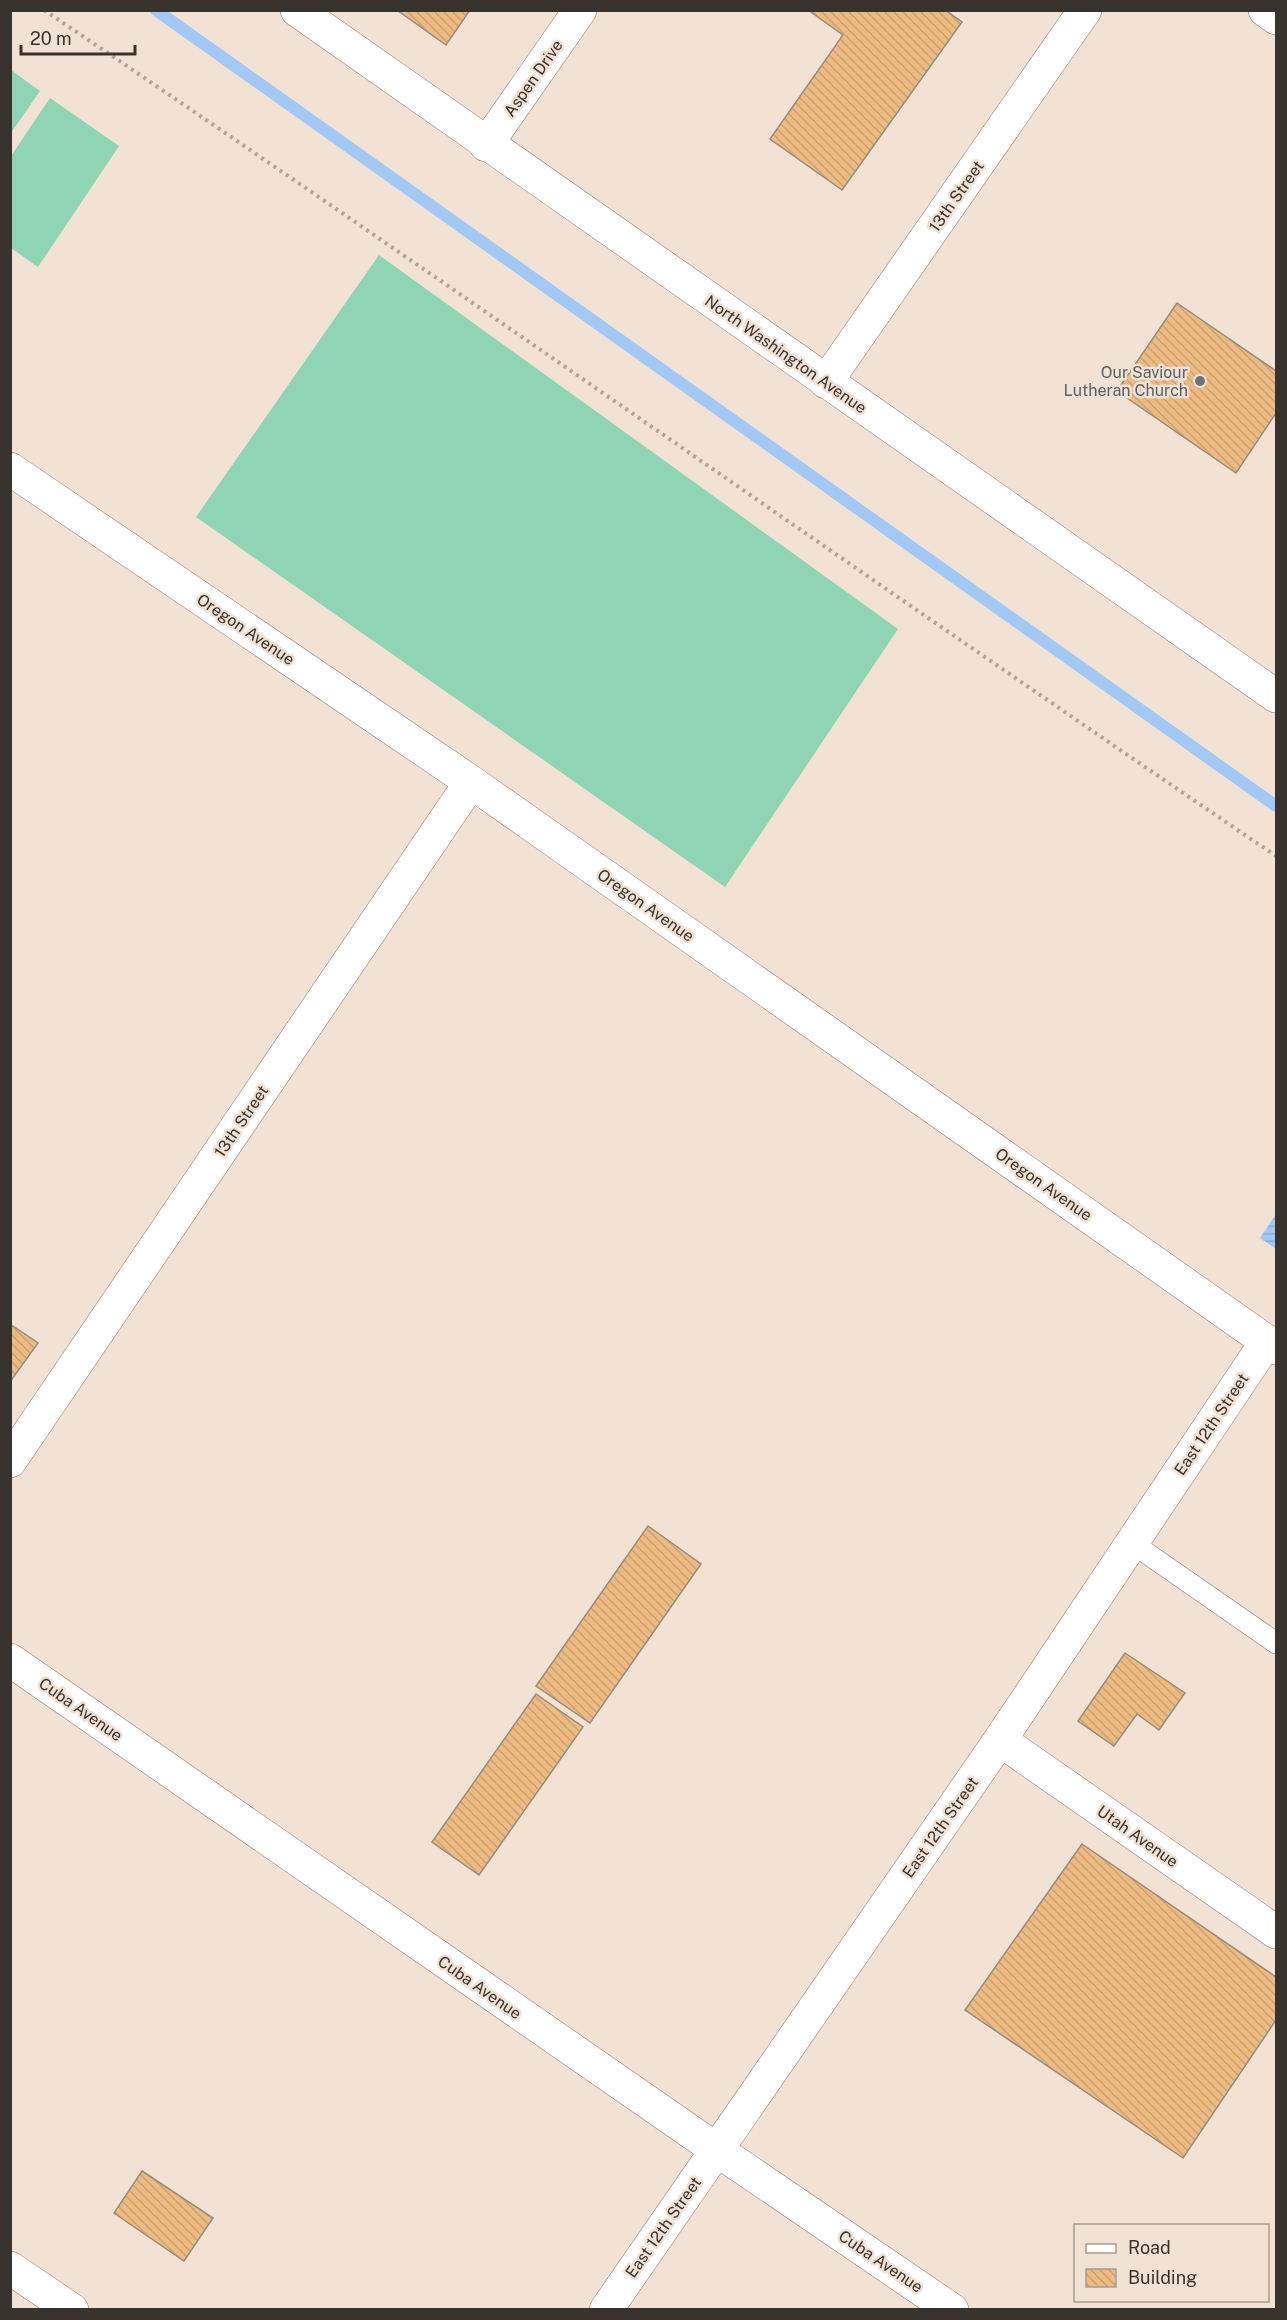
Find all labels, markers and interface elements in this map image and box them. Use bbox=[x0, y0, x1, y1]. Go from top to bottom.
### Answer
scale bar bbox=[21, 18, 135, 56]
text: 20 m bbox=[30, 28, 72, 49]
street label: Aspen Drive bbox=[500, 36, 567, 120]
street label: 13th Street bbox=[925, 157, 988, 236]
street label: North Washington Avenue bbox=[701, 291, 870, 418]
place label: Our Saviour Lutheran Church bbox=[1063, 363, 1188, 400]
marker: Our Saviour Lutheran Church bbox=[1193, 374, 1207, 388]
street label: Oregon Avenue bbox=[193, 590, 298, 669]
street label: Oregon Avenue bbox=[594, 865, 698, 946]
street label: 13th Street bbox=[210, 1082, 272, 1161]
street label: Oregon Avenue bbox=[992, 1144, 1096, 1225]
street label: East 12th Street bbox=[1170, 1370, 1252, 1479]
street label: Cuba Avenue bbox=[35, 1674, 126, 1745]
street label: East 12th Street bbox=[899, 1773, 982, 1881]
street label: Utah Avenue bbox=[1094, 1802, 1182, 1871]
street label: Cuba Avenue bbox=[434, 1952, 525, 2023]
street label: East 12th Street bbox=[622, 2173, 705, 2281]
legend bbox=[1074, 2224, 1269, 2302]
street label: Cuba Avenue bbox=[835, 2226, 926, 2297]
text: Road bbox=[1128, 2237, 1171, 2258]
text: Building bbox=[1128, 2267, 1197, 2288]

